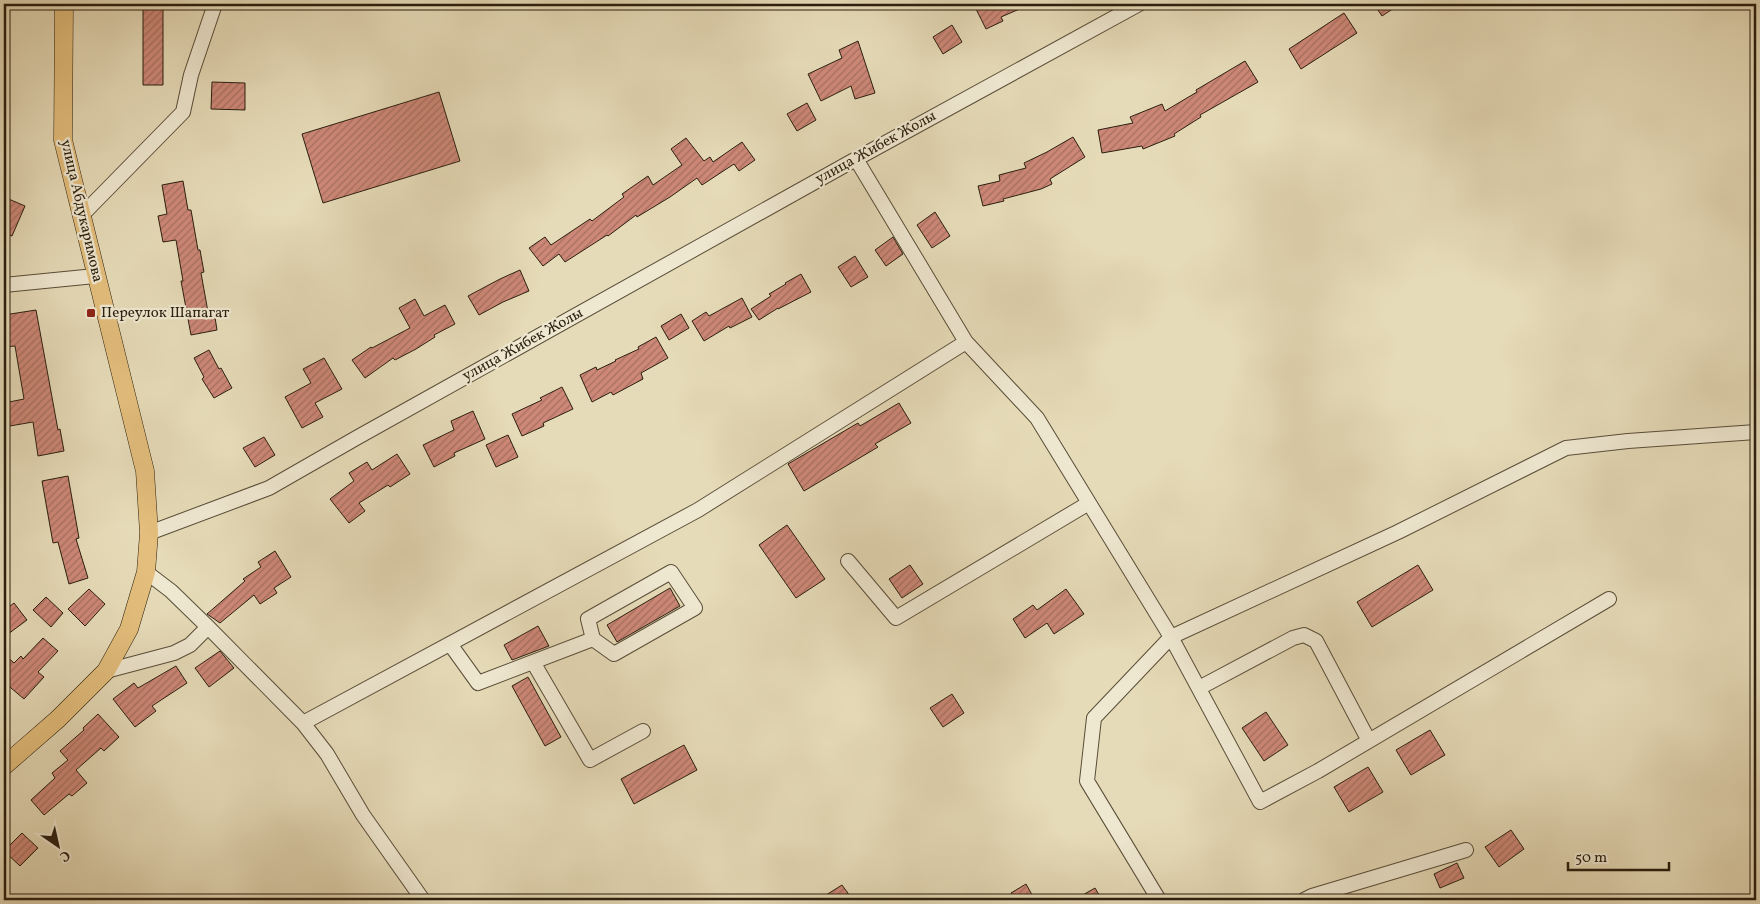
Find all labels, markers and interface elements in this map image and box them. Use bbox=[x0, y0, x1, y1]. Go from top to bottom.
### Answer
street label: улица Жибек Жолы bbox=[812, 106, 941, 190]
street label: улица Абдукаримова bbox=[54, 138, 108, 284]
place label: Переулок Шапагат bbox=[101, 303, 230, 324]
street label: улица Жибек Жолы bbox=[459, 303, 588, 387]
marker: Переулок Шапагат bbox=[85, 307, 97, 319]
north arrow bbox=[32, 822, 82, 872]
scale bar bbox=[1568, 839, 1669, 871]
text: С bbox=[55, 845, 73, 866]
text: 50 m bbox=[1575, 848, 1607, 869]

